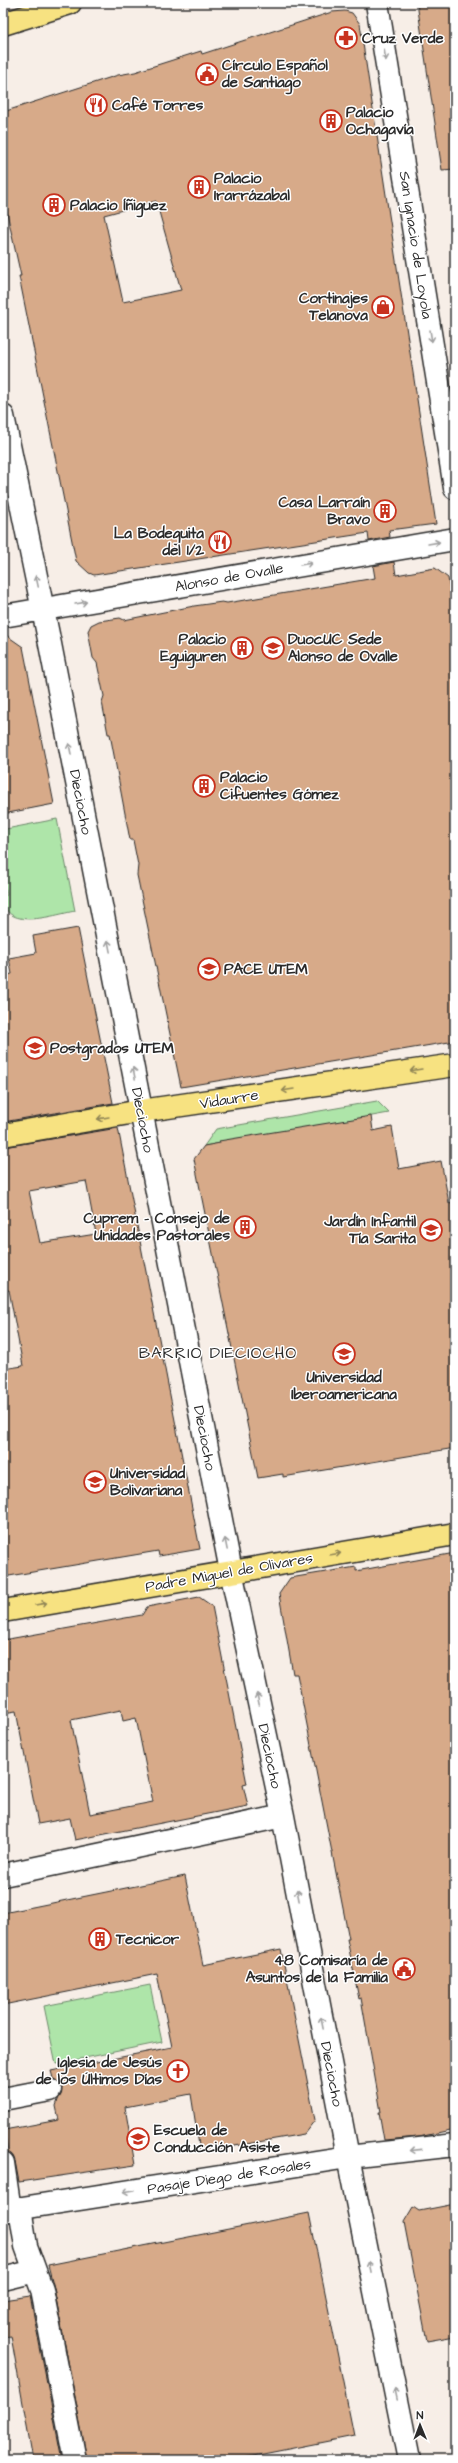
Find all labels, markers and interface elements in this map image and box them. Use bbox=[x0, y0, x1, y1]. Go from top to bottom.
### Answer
pharmacy icon: Cruz Verde bbox=[333, 25, 359, 51]
place label: Cruz Verde bbox=[362, 28, 444, 49]
one-way arrow bbox=[381, 48, 389, 61]
place label: Círculo Español de Santiago bbox=[221, 55, 328, 95]
public building icon: Círculo Español de Santiago bbox=[194, 61, 220, 87]
restaurant icon: Café Torres bbox=[83, 92, 109, 118]
place label: Café Torres bbox=[112, 95, 204, 116]
place label: Palacio Ochagavía bbox=[346, 102, 414, 142]
building icon: Palacio Ochagavía bbox=[318, 108, 344, 134]
place label: Palacio Irarrázabal bbox=[214, 168, 290, 206]
street label: San Ignacio de Loyola bbox=[392, 170, 438, 321]
building icon: Palacio Irarrázabal bbox=[186, 174, 212, 200]
building icon: Palacio Íñiguez bbox=[41, 192, 67, 218]
place label: Palacio Íñiguez bbox=[70, 195, 167, 218]
place label: Cortinajes Telanova bbox=[299, 288, 368, 326]
shop icon: Cortinajes Telanova bbox=[370, 294, 396, 320]
one-way arrow bbox=[427, 329, 435, 342]
place label: Casa Larraín Bravo bbox=[279, 492, 371, 530]
building icon: Casa Larraín Bravo bbox=[372, 498, 398, 524]
place label: La Bodeguita del 1/2 bbox=[114, 523, 204, 561]
restaurant icon: La Bodeguita del 1/2 bbox=[207, 529, 233, 555]
one-way arrow bbox=[427, 538, 440, 546]
street label: Alonso de Ovalle bbox=[173, 558, 285, 597]
one-way arrow bbox=[299, 560, 312, 568]
one-way arrow bbox=[32, 574, 40, 587]
one-way arrow bbox=[74, 599, 87, 607]
place label: Palacio Eguiguren bbox=[160, 629, 227, 669]
place label: DuocUC Sede Alonso de Ovalle bbox=[288, 629, 398, 667]
building icon: Palacio Eguiguren bbox=[229, 635, 255, 661]
school or university icon: DuocUC Sede Alonso de Ovalle bbox=[260, 635, 286, 661]
one-way arrow bbox=[66, 743, 74, 756]
place label: Palacio Cifuentes Gómez bbox=[220, 767, 339, 805]
street label: Dieciocho bbox=[64, 768, 97, 837]
building icon: Palacio Cifuentes Gómez bbox=[191, 773, 217, 799]
one-way arrow bbox=[105, 939, 113, 952]
school or university icon: PACE UTEM bbox=[196, 956, 222, 982]
place label: PACE UTEM bbox=[224, 959, 308, 980]
school or university icon: Postgrados UTEM bbox=[22, 1035, 48, 1061]
place label: Postgrados UTEM bbox=[50, 1038, 175, 1061]
one-way arrow bbox=[410, 1066, 423, 1074]
one-way arrow bbox=[130, 1067, 138, 1080]
street label: Vidaurre bbox=[198, 1084, 260, 1115]
street label: Dieciocho bbox=[126, 1086, 159, 1155]
one-way arrow bbox=[282, 1086, 295, 1094]
one-way arrow bbox=[97, 1114, 110, 1122]
place label: Cuprem - Consejo de Unidades Pastorales bbox=[84, 1208, 230, 1246]
place label: Jardín Infantil Tía Sarita bbox=[323, 1211, 417, 1249]
building icon: Cuprem - Consejo de Unidades Pastorales bbox=[232, 1214, 258, 1240]
school or university icon: Jardín Infantil Tía Sarita bbox=[418, 1217, 444, 1243]
school or university icon: Universidad Iberoamericana bbox=[331, 1341, 357, 1367]
district label: BARRIO DIECIOCHO bbox=[139, 1342, 297, 1364]
place label: Universidad Iberoamericana bbox=[291, 1367, 397, 1405]
street label: Dieciocho bbox=[188, 1404, 221, 1473]
place label: Universidad Bolivariana bbox=[110, 1463, 185, 1501]
school or university icon: Universidad Bolivariana bbox=[82, 1469, 108, 1495]
one-way arrow bbox=[221, 1538, 229, 1551]
street label: Padre Miguel de Olivares bbox=[144, 1547, 315, 1599]
one-way arrow bbox=[328, 1550, 341, 1558]
one-way arrow bbox=[35, 1600, 48, 1608]
one-way arrow bbox=[253, 1693, 261, 1706]
street label: Dieciocho bbox=[252, 1722, 287, 1791]
one-way arrow bbox=[293, 1889, 301, 1902]
building icon: Tecnicor bbox=[87, 1926, 113, 1952]
place label: Tecnicor bbox=[115, 1929, 180, 1950]
place label: 48 Comisaría de Asuntos de la Familia bbox=[246, 1950, 388, 1988]
public building icon: 48 Comisaría de Asuntos de la Familia bbox=[391, 1956, 417, 1982]
one-way arrow bbox=[318, 2017, 326, 2030]
street label: Dieciocho bbox=[315, 2040, 348, 2109]
place label: Iglesia de Jesús de los Últimos Días bbox=[35, 2052, 162, 2090]
church icon: Iglesia de Jesús de los Últimos Días bbox=[165, 2058, 191, 2084]
place label: Escuela de Conducción Asiste bbox=[154, 2120, 280, 2158]
school or university icon: Escuela de Conducción Asiste bbox=[125, 2126, 151, 2152]
one-way arrow bbox=[410, 2146, 423, 2153]
street label: Pasaje Diego de Rosales bbox=[146, 2153, 313, 2201]
one-way arrow bbox=[123, 2187, 136, 2195]
one-way arrow bbox=[366, 2261, 374, 2274]
one-way arrow bbox=[392, 2388, 400, 2401]
north arrow bbox=[400, 2405, 440, 2445]
text: N bbox=[416, 2408, 424, 2423]

